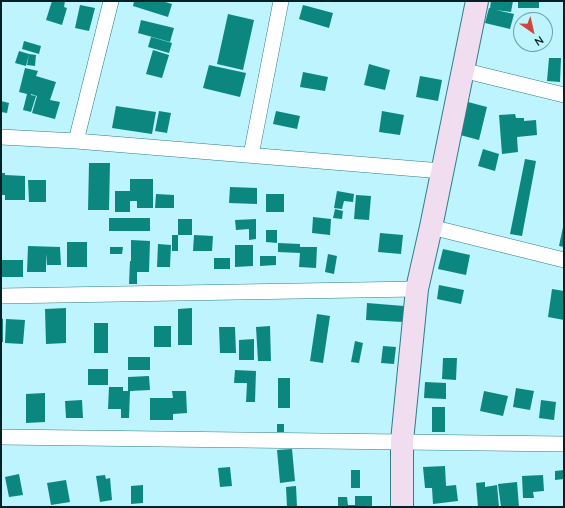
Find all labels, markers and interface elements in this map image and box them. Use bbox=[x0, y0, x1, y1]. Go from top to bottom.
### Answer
north arrow bbox=[513, 12, 553, 52]
text: N bbox=[532, 33, 546, 49]

